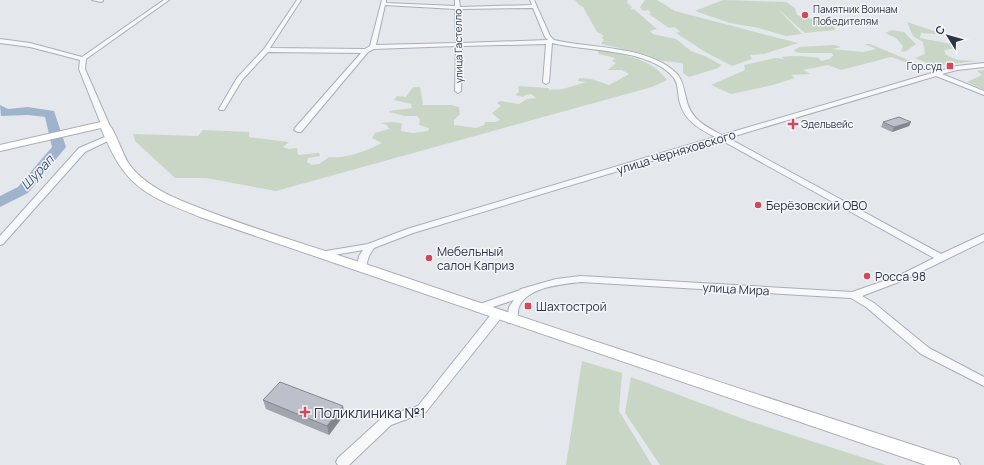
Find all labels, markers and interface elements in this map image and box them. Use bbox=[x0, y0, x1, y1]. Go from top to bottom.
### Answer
place label: Памятник Воинам Победителям bbox=[813, 2, 898, 28]
street label: улица Гастелло bbox=[450, 9, 466, 83]
marker: Памятник Воинам Победителям bbox=[800, 10, 810, 20]
north arrow bbox=[928, 16, 968, 56]
text: С bbox=[931, 22, 948, 37]
place label: Гор.суд bbox=[907, 59, 942, 73]
marker: Гор.суд bbox=[945, 61, 955, 71]
place label: Эдельвейс bbox=[801, 117, 854, 131]
marker: Эдельвейс bbox=[788, 119, 798, 129]
street label: улица Черняховского bbox=[614, 126, 738, 178]
water label: Шурап bbox=[16, 150, 59, 193]
place label: Берёзовский ОВО bbox=[766, 197, 867, 214]
marker: Берёзовский ОВО bbox=[753, 200, 763, 210]
place label: Мебельный салон Каприз bbox=[437, 243, 514, 274]
marker: Мебельный салон Каприз bbox=[424, 253, 434, 263]
place label: Росса 98 bbox=[875, 268, 926, 285]
marker: Росса 98 bbox=[862, 271, 872, 281]
street label: улица Мира bbox=[702, 279, 770, 299]
place label: Шахтострой bbox=[536, 298, 607, 315]
marker: Шахтострой bbox=[523, 301, 533, 311]
place label: Поликлиника №1 bbox=[314, 403, 426, 422]
marker: Поликлиника №1 bbox=[299, 406, 311, 418]

